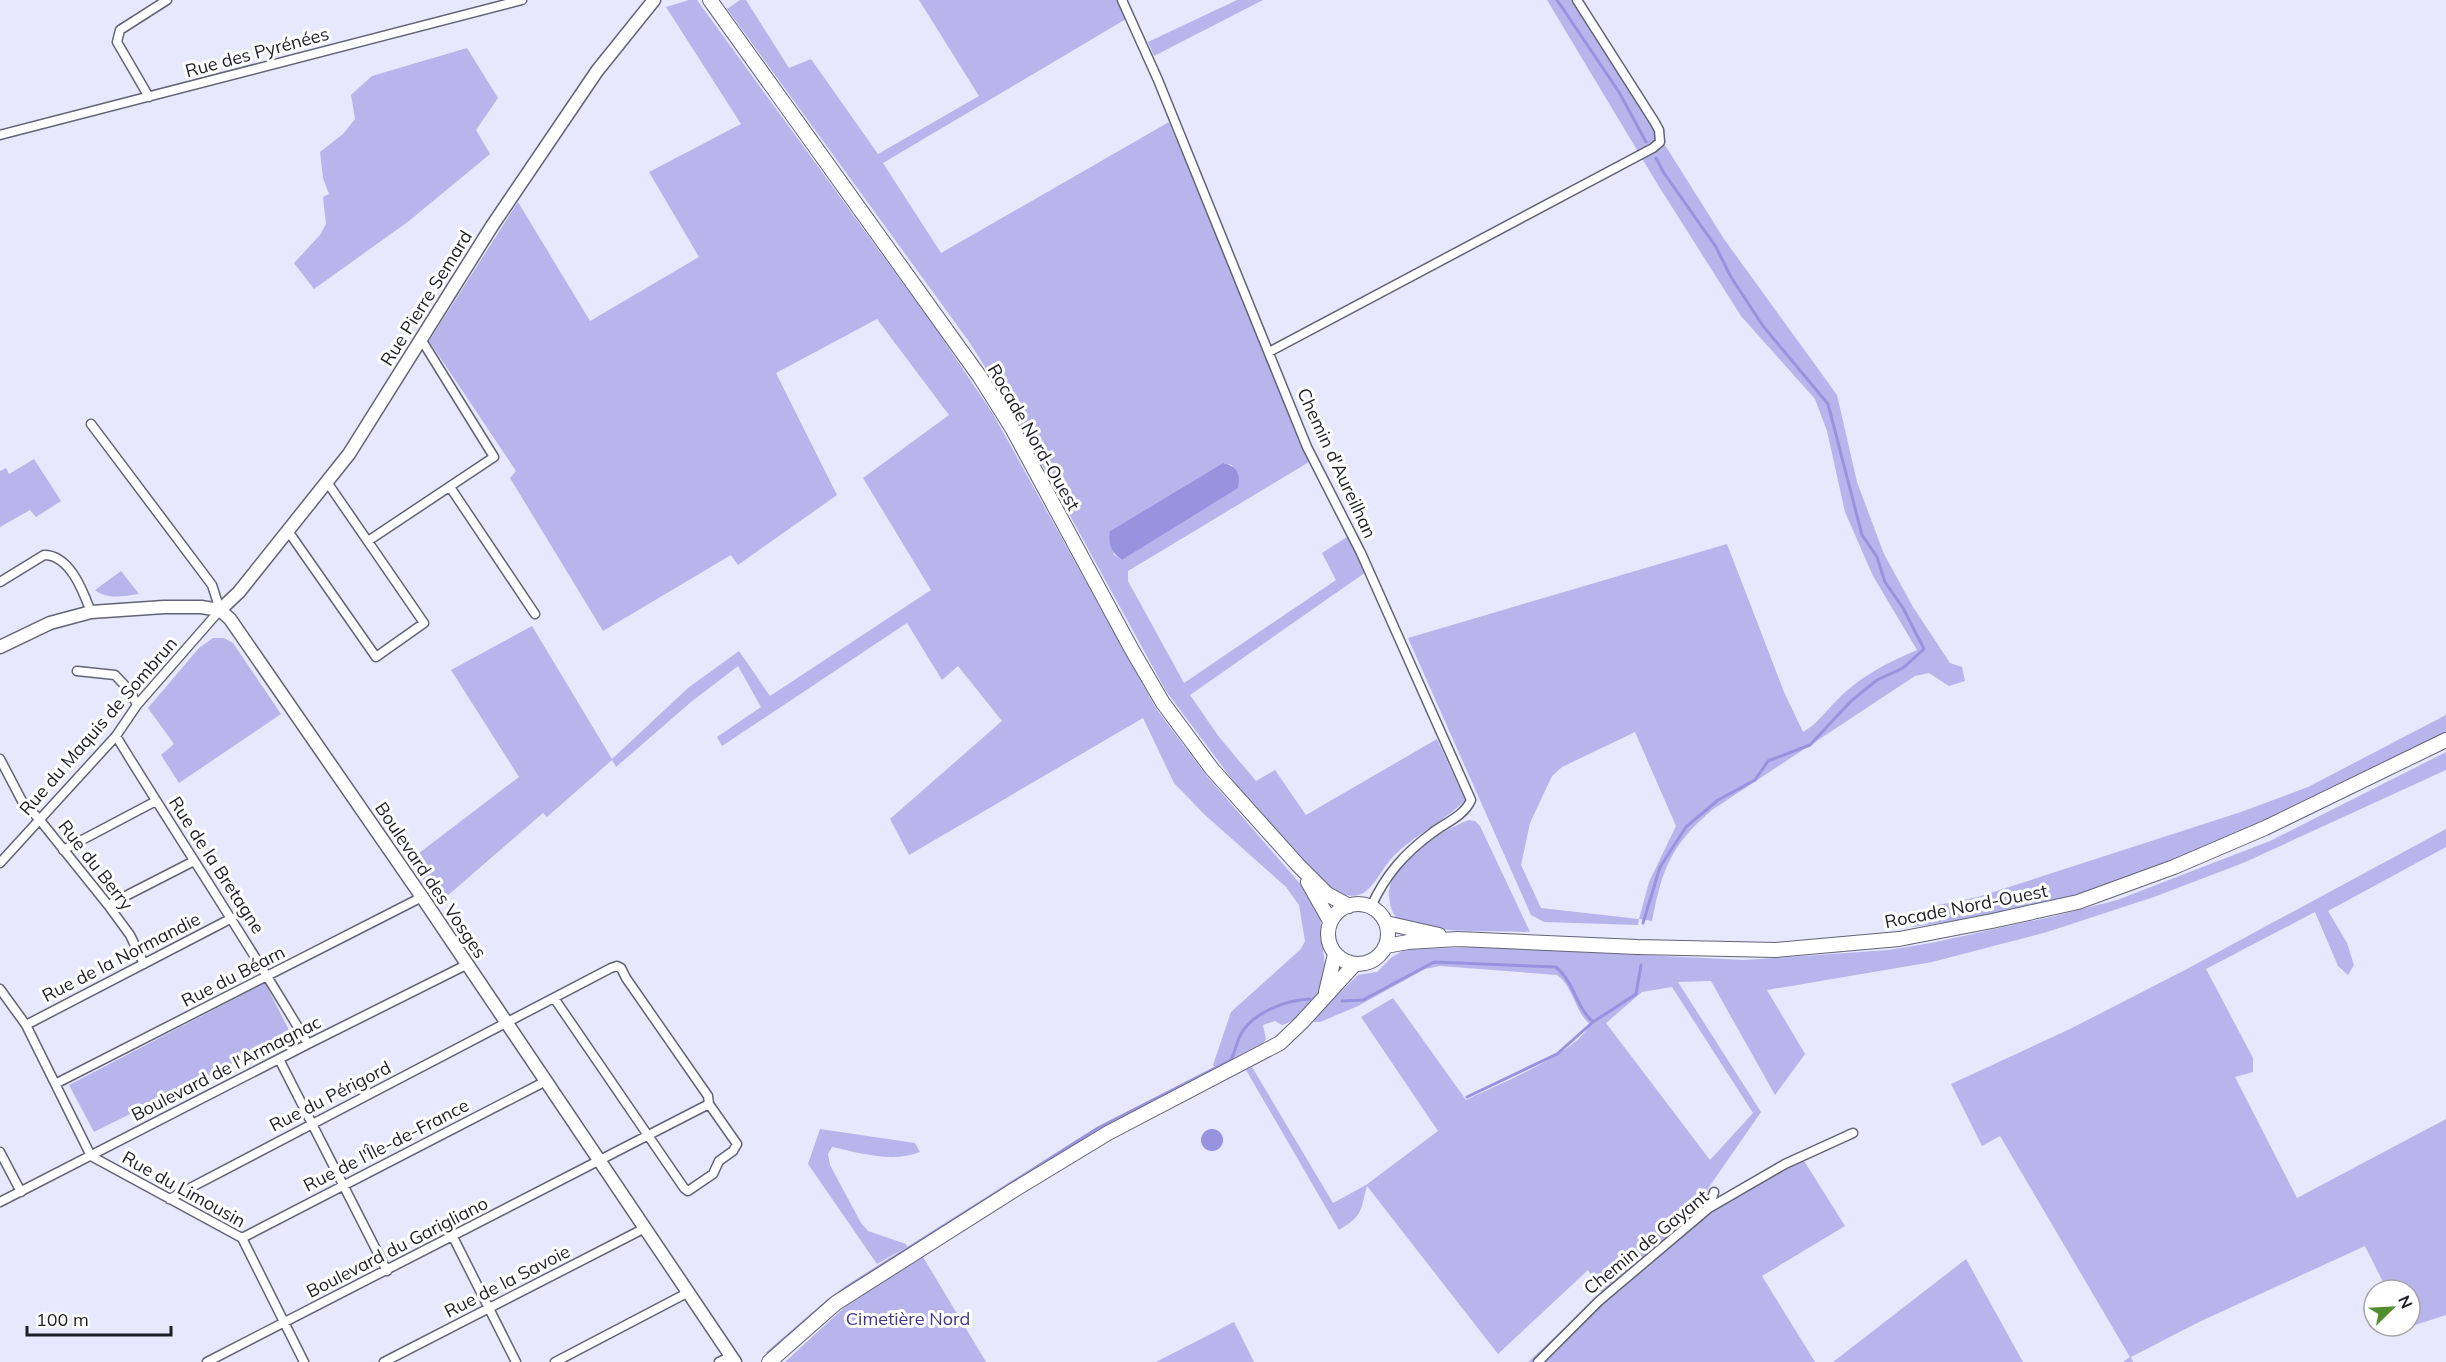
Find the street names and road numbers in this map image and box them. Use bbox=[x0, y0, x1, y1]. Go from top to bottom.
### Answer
street label: Rue des Pyrénées bbox=[182, 22, 332, 82]
street label: Rue Pierre Semard bbox=[375, 226, 477, 370]
street label: Rocade Nord-Ouest bbox=[983, 360, 1085, 514]
street label: Chemin d'Aureilhan bbox=[1292, 384, 1382, 542]
street label: Rue du Maquis de Sombrun bbox=[14, 632, 182, 820]
street label: Rue de la Bretagne bbox=[164, 792, 270, 938]
street label: Boulevard des Vosges bbox=[370, 798, 492, 963]
street label: Rue du Berry bbox=[54, 815, 139, 915]
street label: Rocade Nord-Ouest bbox=[1883, 879, 2049, 933]
street label: Rue de la Normandie bbox=[38, 907, 204, 1007]
street label: Rue du Béarn bbox=[177, 940, 289, 1012]
street label: Boulevard de l'Armagnac bbox=[127, 1010, 325, 1126]
street label: Rue du Périgord bbox=[265, 1055, 395, 1137]
street label: Rue de l'Île-de-France bbox=[299, 1093, 473, 1197]
street label: Rue du Limousin bbox=[118, 1146, 250, 1232]
street label: Chemin de Gayant bbox=[1579, 1185, 1713, 1299]
street label: Boulevard du Garigliano bbox=[302, 1191, 492, 1303]
street label: Rue de la Savoie bbox=[440, 1239, 574, 1323]

